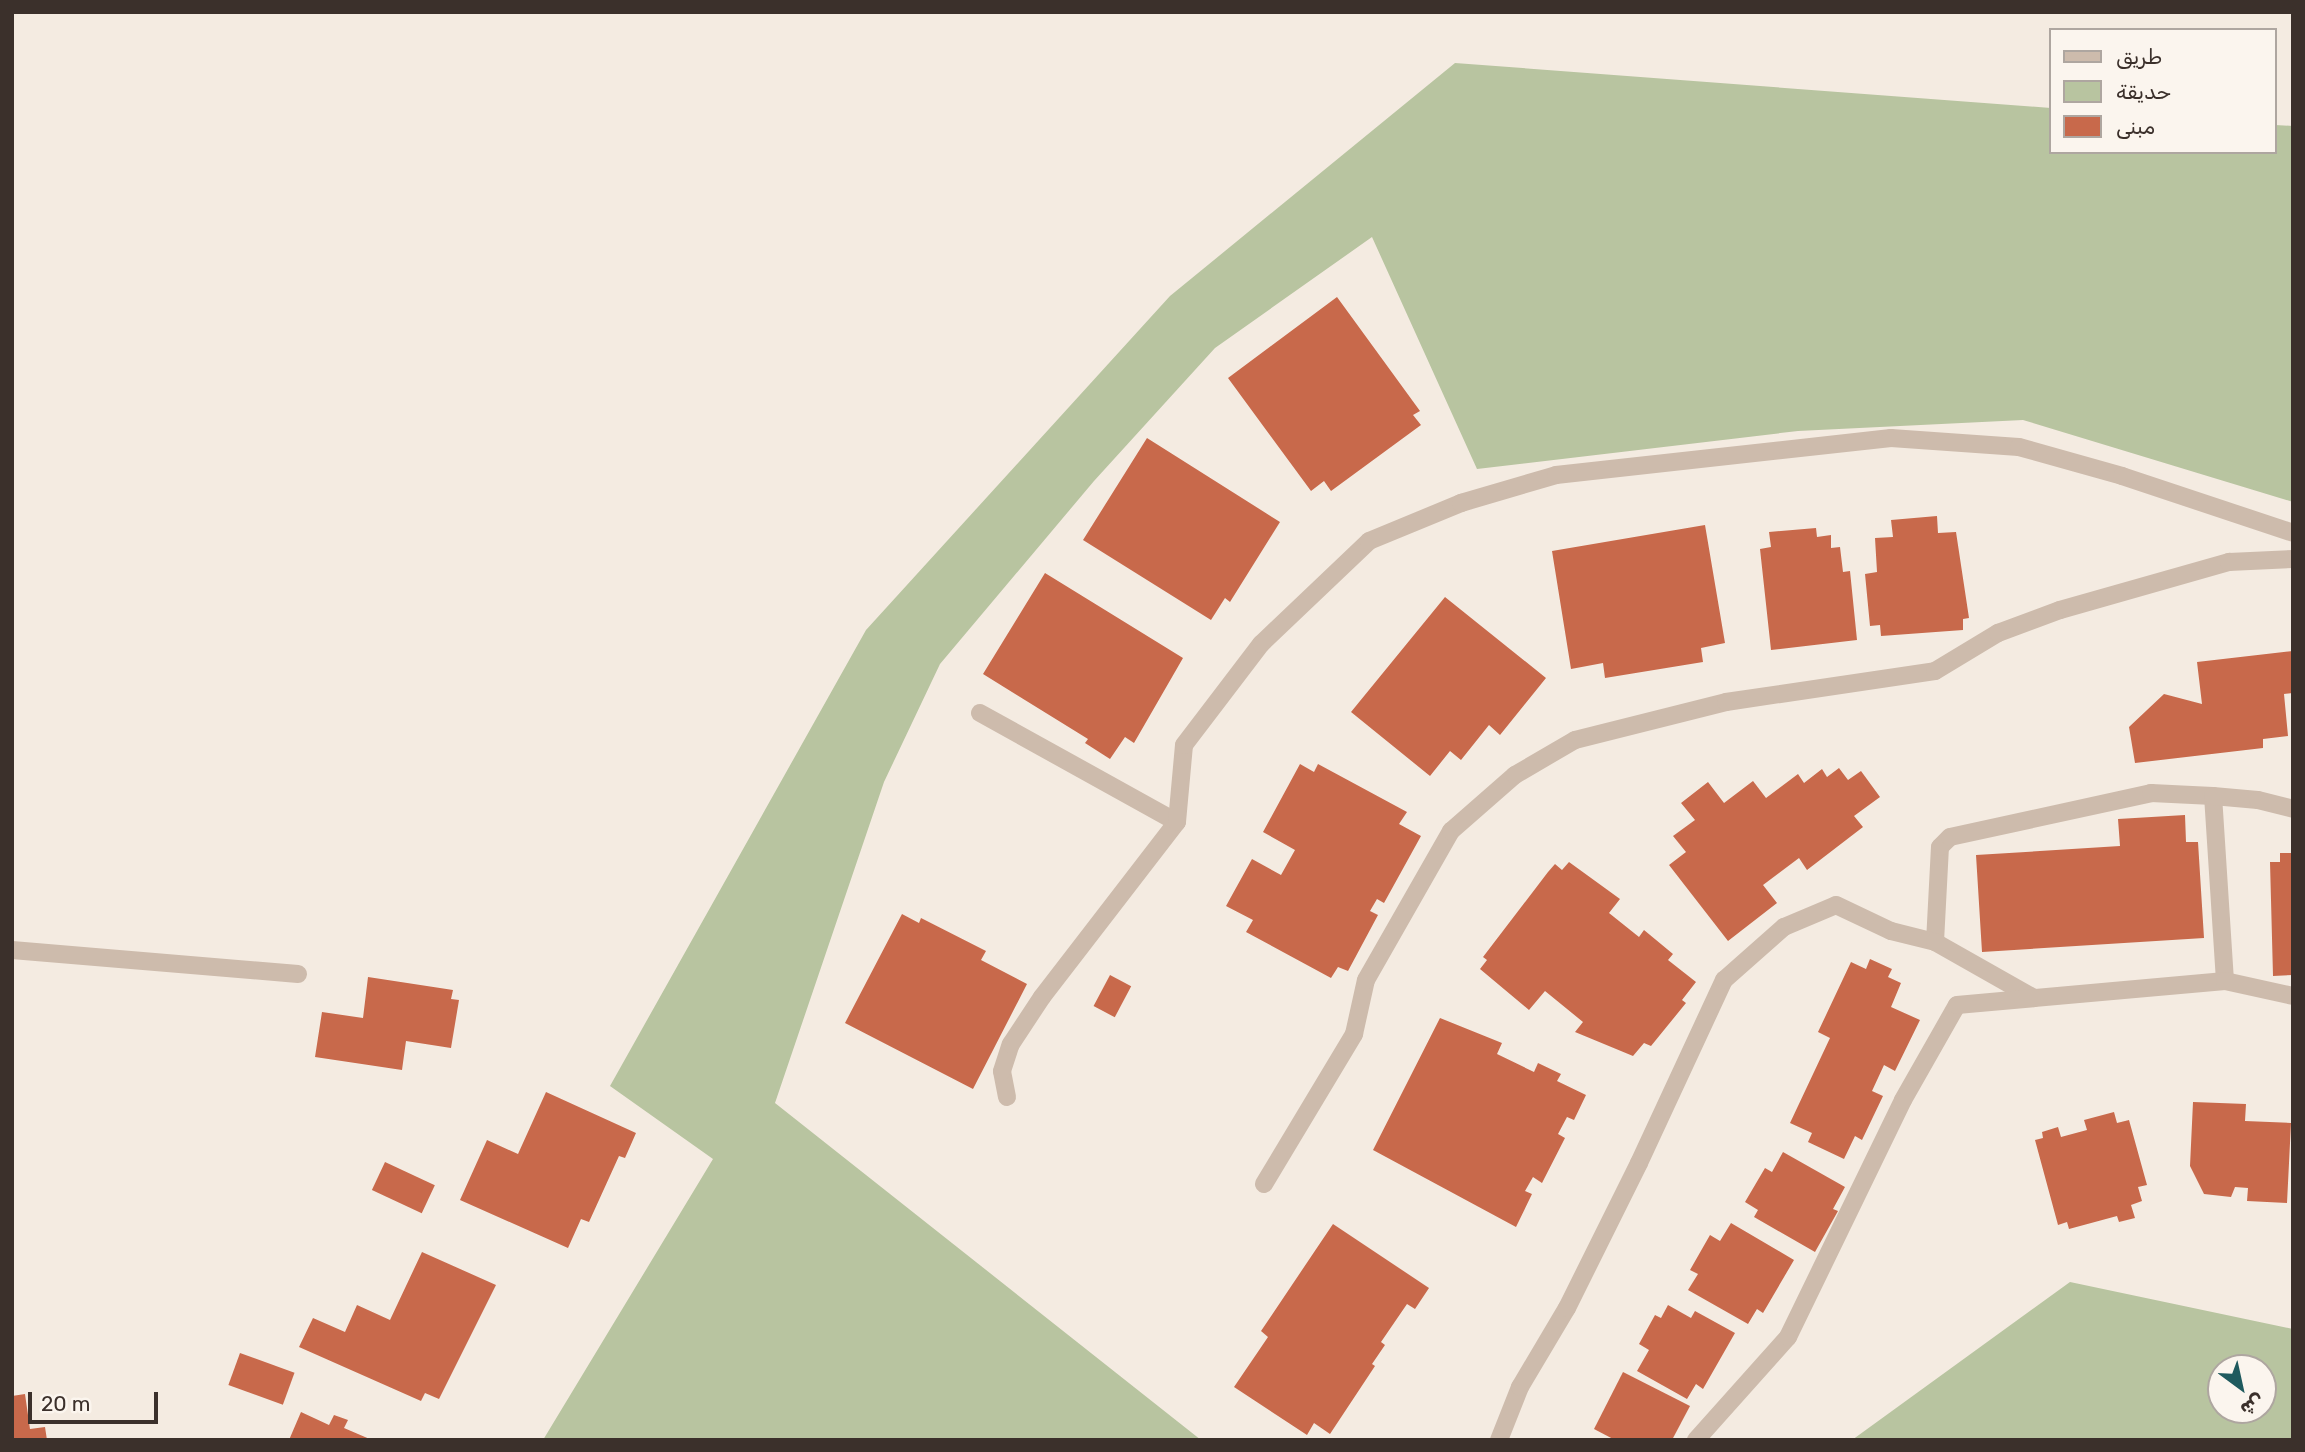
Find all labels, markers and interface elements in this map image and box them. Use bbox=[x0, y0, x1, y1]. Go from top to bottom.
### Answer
legend bbox=[2050, 28, 2277, 154]
text: طريق bbox=[2116, 44, 2162, 69]
text: حديقة bbox=[2116, 79, 2171, 104]
text: مبنى bbox=[2116, 114, 2155, 139]
north arrow bbox=[2207, 1354, 2277, 1424]
scale bar bbox=[32, 1378, 161, 1422]
text: ش bbox=[2236, 1389, 2269, 1422]
text: 20 m bbox=[41, 1391, 90, 1416]

